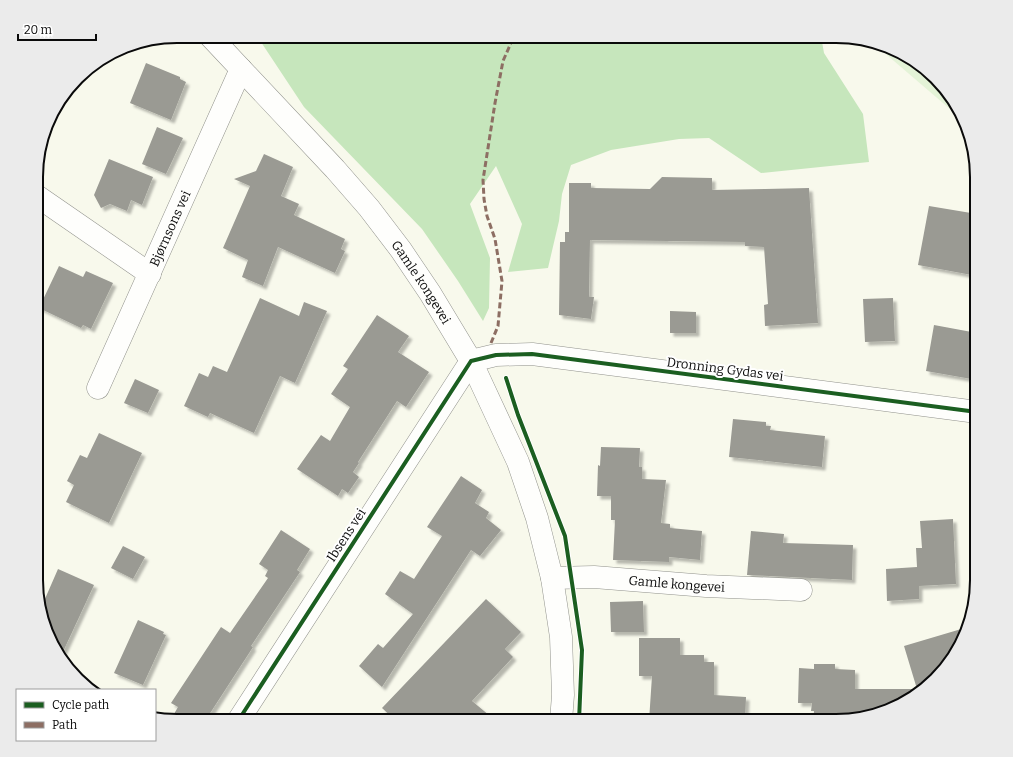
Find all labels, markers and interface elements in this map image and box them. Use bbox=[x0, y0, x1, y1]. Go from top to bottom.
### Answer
scale bar bbox=[18, 16, 96, 42]
text: 20 m bbox=[24, 23, 53, 37]
street label: Bjørnsons vei bbox=[146, 188, 193, 269]
street label: Gamle kongevei bbox=[389, 237, 454, 326]
street label: Dronning Gydas vei bbox=[666, 354, 784, 384]
street label: Ibsens vei bbox=[323, 506, 369, 564]
street label: Gamle kongevei bbox=[628, 572, 725, 594]
legend bbox=[16, 689, 156, 741]
text: Cycle path bbox=[52, 698, 110, 712]
text: Path bbox=[52, 718, 78, 732]

